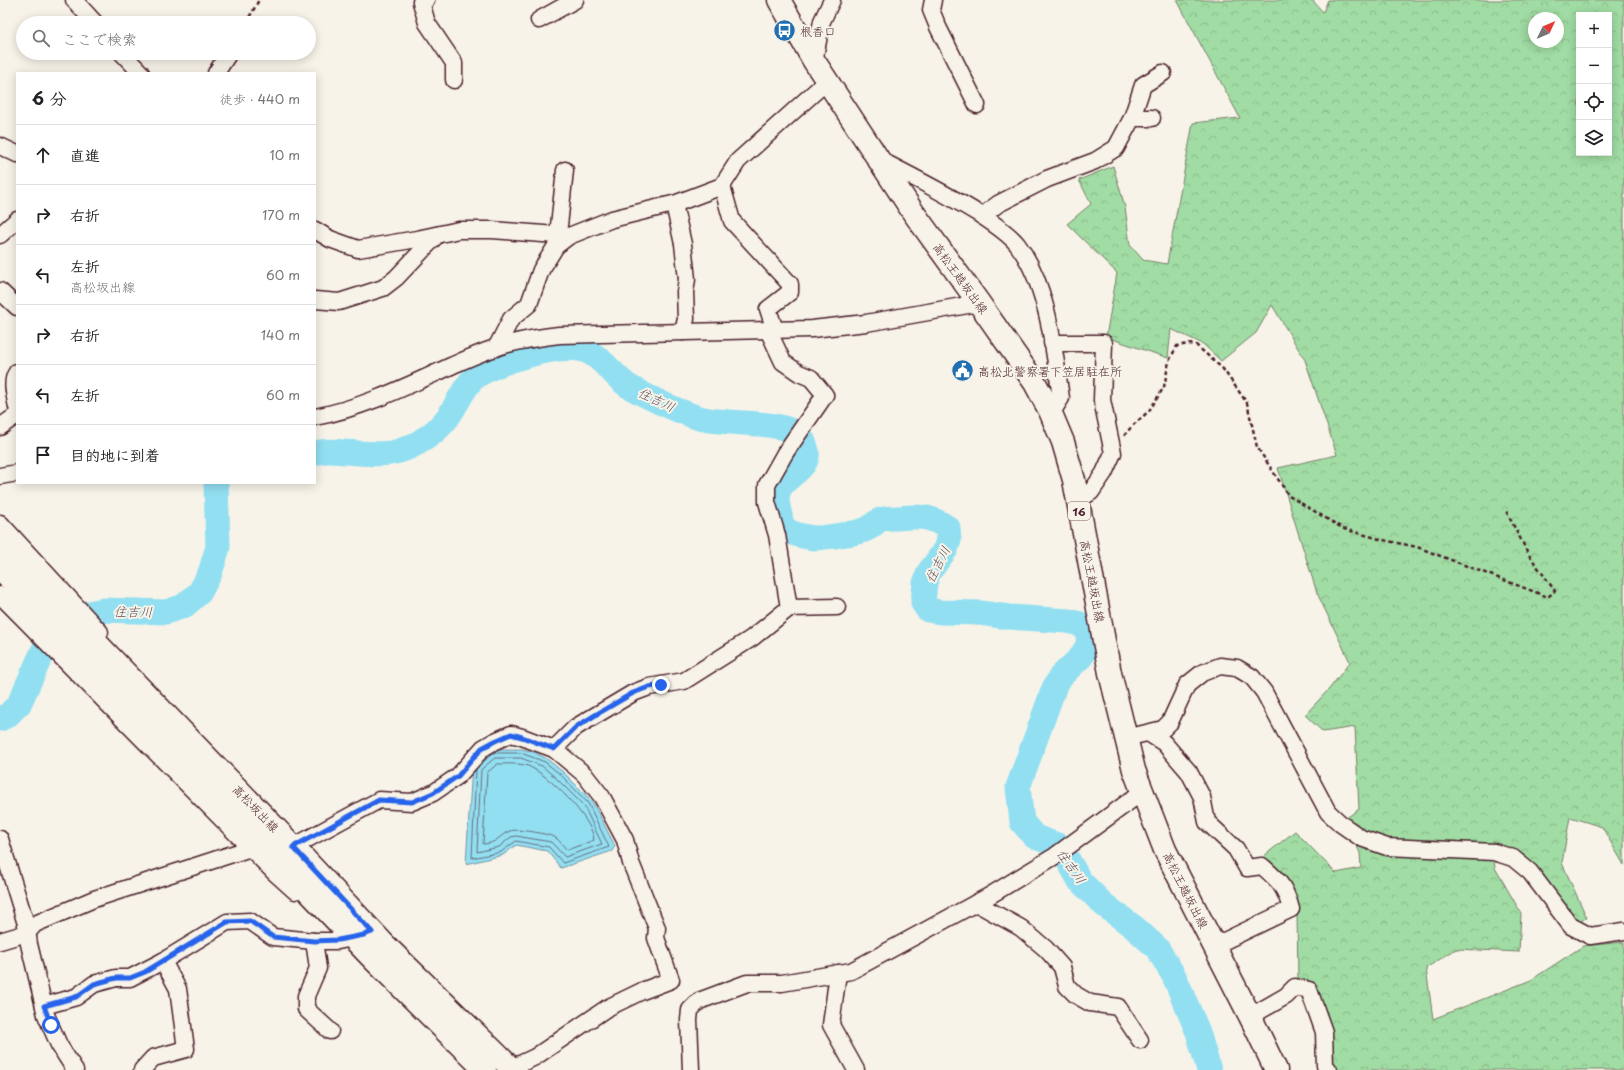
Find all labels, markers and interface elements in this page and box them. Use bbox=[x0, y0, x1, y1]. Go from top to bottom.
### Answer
north arrow bbox=[1528, 12, 1564, 48]
map controls bbox=[1576, 12, 1612, 156]
button: + bbox=[1576, 12, 1612, 48]
search box bbox=[16, 16, 316, 60]
bus stop icon: 根香口 bbox=[772, 18, 798, 44]
place label: 根香口 bbox=[800, 22, 836, 40]
icon: search bbox=[30, 27, 52, 49]
text: ここで検索 bbox=[62, 27, 137, 50]
button: − bbox=[1576, 48, 1612, 84]
button: locate bbox=[1576, 84, 1612, 120]
text: 6 分 bbox=[32, 85, 66, 111]
text: 徒歩 · 440 m bbox=[220, 89, 300, 108]
button: layers bbox=[1576, 120, 1612, 156]
text: 直進 bbox=[70, 143, 100, 166]
icon: ahead bbox=[32, 144, 54, 166]
text: 10 m bbox=[270, 145, 300, 164]
text: 右折 bbox=[70, 203, 100, 226]
icon: right bbox=[32, 204, 54, 226]
text: 170 m bbox=[262, 205, 300, 224]
street label: 高松王越坂出線 bbox=[929, 239, 993, 317]
text: 左折 bbox=[70, 254, 100, 277]
icon: left bbox=[32, 264, 54, 286]
text: 60 m bbox=[266, 265, 300, 284]
text: 高松坂出線 bbox=[70, 277, 135, 296]
text: 右折 bbox=[70, 323, 100, 346]
icon: right bbox=[32, 324, 54, 346]
text: 140 m bbox=[261, 325, 300, 344]
public building icon: 高松北警察署下笠居駐在所 bbox=[950, 358, 976, 384]
place label: 高松北警察署下笠居駐在所 bbox=[978, 362, 1122, 380]
water label: 住吉川 bbox=[635, 382, 679, 416]
text: 左折 bbox=[70, 383, 100, 406]
icon: left bbox=[32, 384, 54, 406]
text: 60 m bbox=[266, 385, 300, 404]
text: 目的地に到着 bbox=[70, 443, 160, 466]
icon: arrive bbox=[32, 444, 54, 466]
road number: 16 bbox=[1068, 502, 1090, 520]
street label: 高松王越坂出線 bbox=[1076, 538, 1110, 624]
water label: 住吉川 bbox=[920, 542, 954, 586]
water label: 住吉川 bbox=[113, 601, 153, 621]
route end bbox=[652, 676, 670, 694]
street label: 高松坂出線 bbox=[229, 780, 283, 836]
water label: 住吉川 bbox=[1053, 845, 1091, 887]
street label: 高松王越坂出線 bbox=[1159, 848, 1213, 932]
route start bbox=[42, 1016, 60, 1034]

